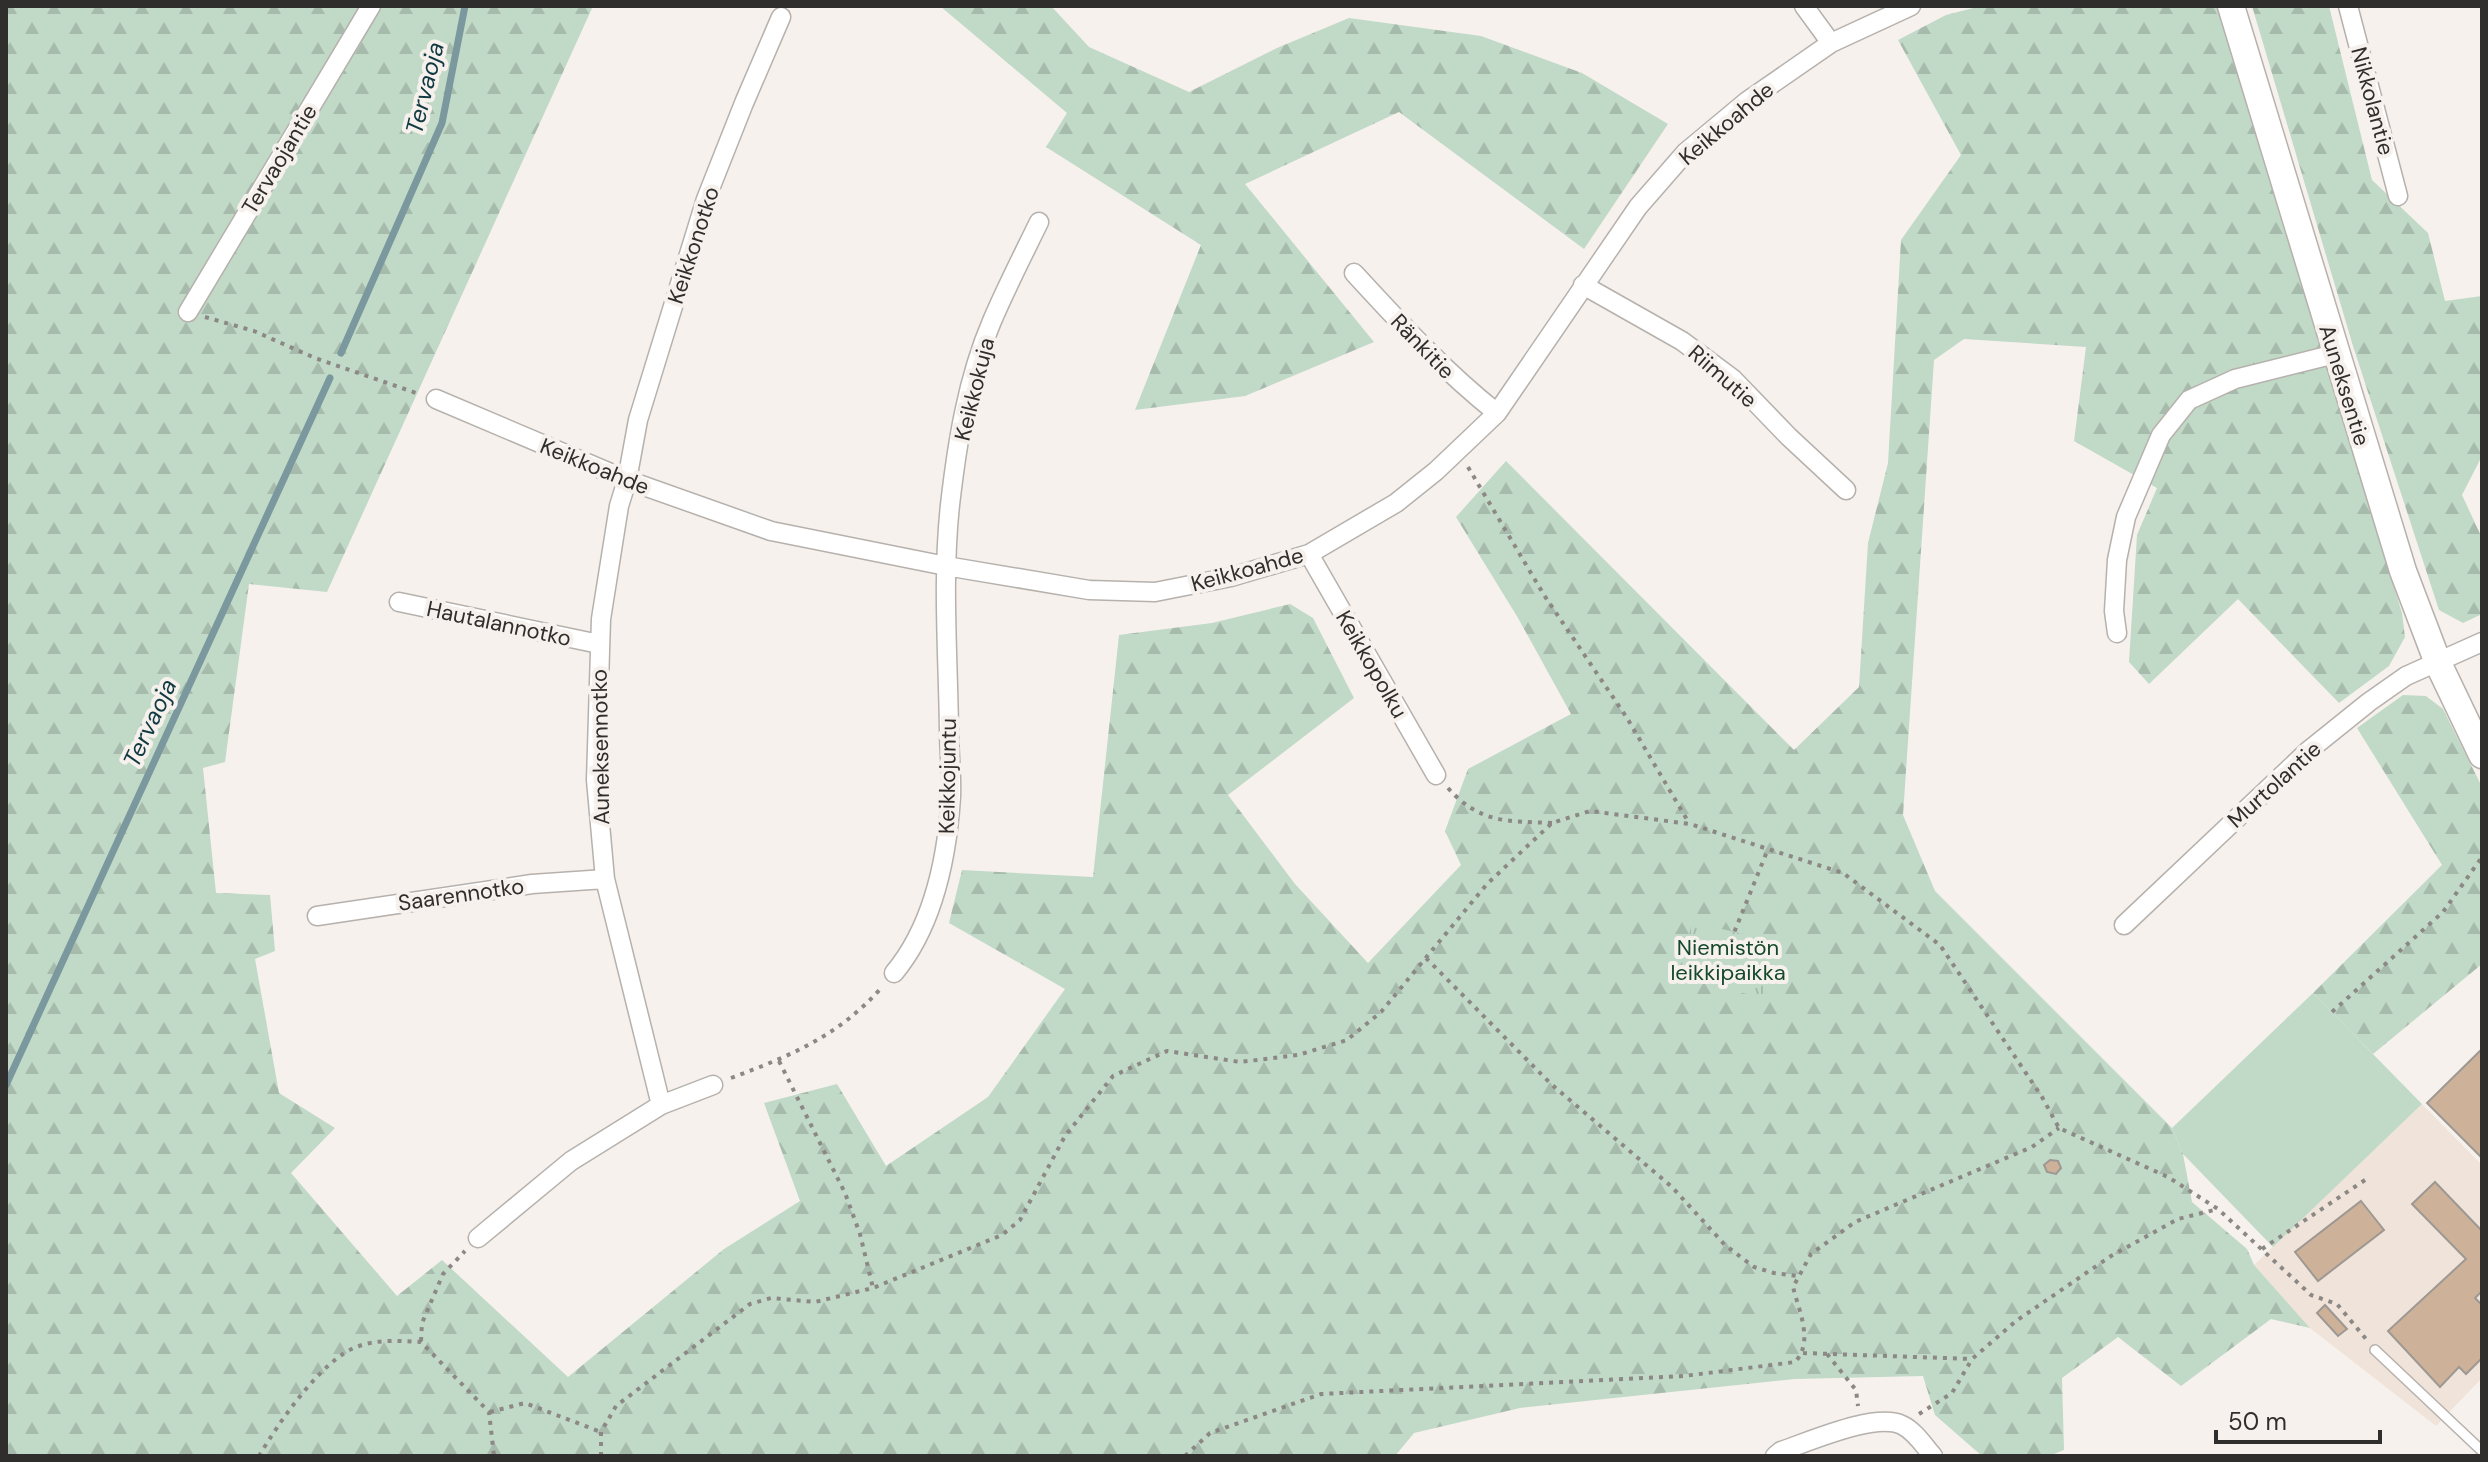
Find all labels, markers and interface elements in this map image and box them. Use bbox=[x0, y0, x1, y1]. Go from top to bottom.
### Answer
water label: Tervaoja bbox=[398, 39, 451, 137]
street label: Nikkolantie bbox=[2344, 44, 2401, 158]
street label: Keikkoahde bbox=[1673, 75, 1780, 172]
street label: Tervaojantie bbox=[235, 99, 324, 220]
street label: Keikkonotko bbox=[661, 183, 726, 307]
street label: Ränkitie bbox=[1384, 307, 1461, 385]
street label: Auneksentie bbox=[2312, 321, 2377, 449]
street label: Keikkokuja bbox=[948, 335, 1001, 444]
street label: Riimutie bbox=[1682, 338, 1763, 414]
street label: Keikkoahde bbox=[536, 431, 654, 501]
street label: Keikkoahde bbox=[1188, 541, 1307, 598]
street label: Hautalannotko bbox=[424, 594, 574, 653]
street label: Keikkopolku bbox=[1329, 605, 1414, 723]
street label: Auneksennotko bbox=[585, 669, 616, 825]
water label: Tervaoja bbox=[116, 674, 183, 772]
street label: Keikkojuntu bbox=[932, 718, 963, 834]
street label: Murtolantie bbox=[2221, 735, 2327, 834]
street label: Saarennotko bbox=[396, 871, 526, 918]
park label: Niemistön leikkipaikka bbox=[1670, 933, 1786, 987]
scale bar bbox=[2216, 1394, 2380, 1444]
text: 50 m bbox=[2228, 1406, 2287, 1437]

